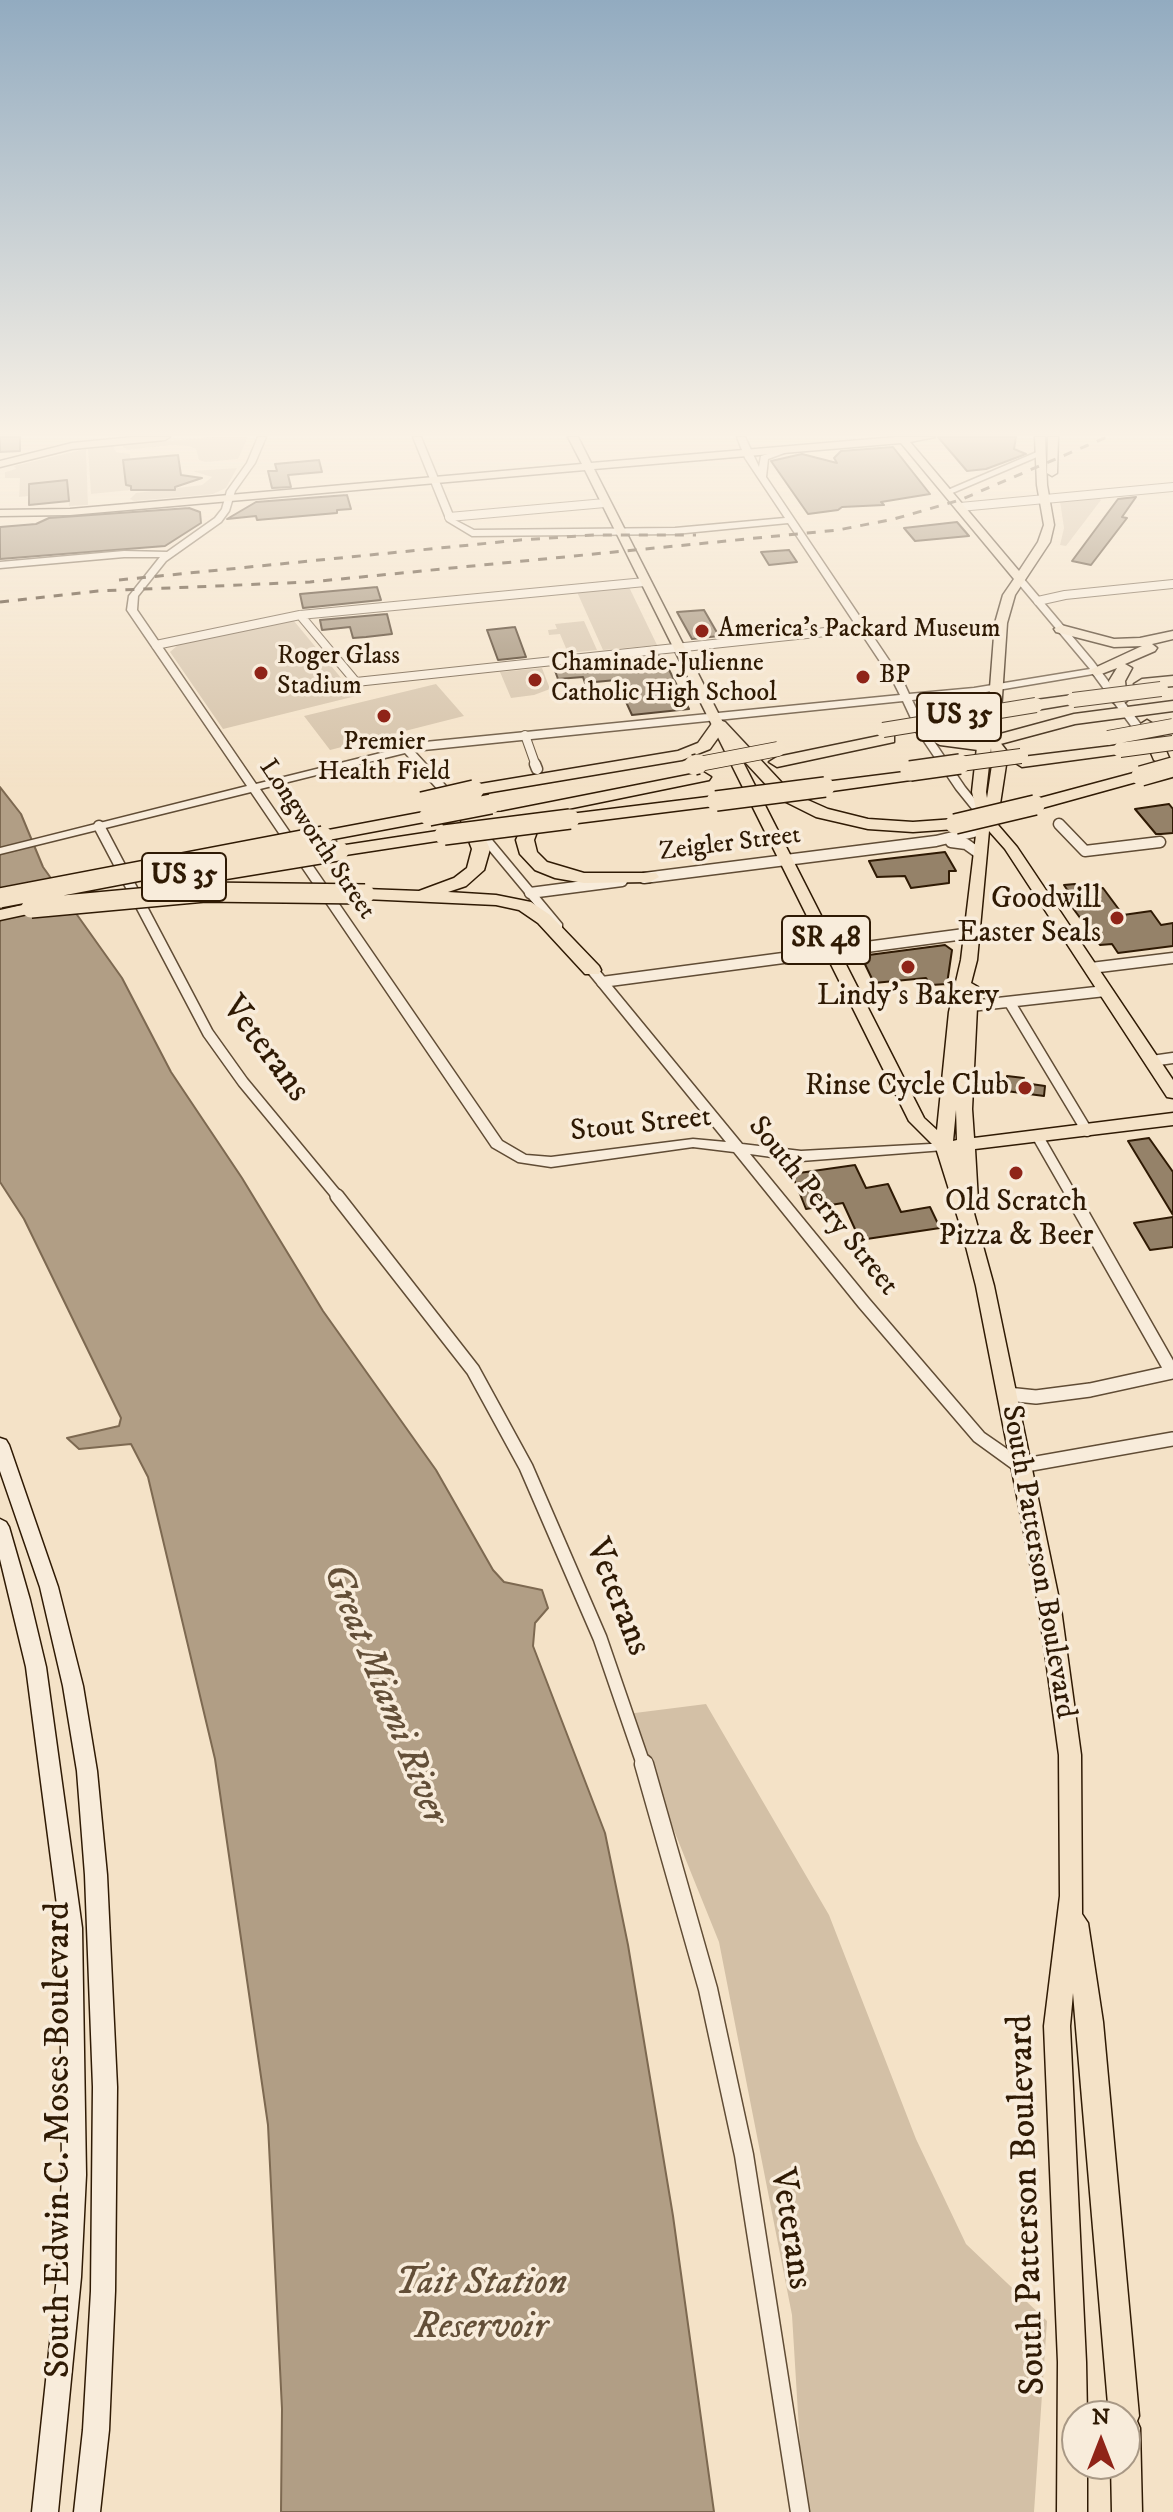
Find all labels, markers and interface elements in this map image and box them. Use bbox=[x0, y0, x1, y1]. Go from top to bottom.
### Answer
place label: America's Packard Museum bbox=[718, 615, 1001, 647]
marker: America's Packard Museum bbox=[693, 622, 711, 640]
place label: Roger Glass Stadium bbox=[277, 642, 400, 704]
place label: Chaminade-Julienne Catholic High School bbox=[551, 649, 777, 710]
place label: BP bbox=[879, 661, 910, 693]
marker: Roger Glass Stadium bbox=[252, 664, 270, 682]
marker: BP bbox=[854, 668, 872, 686]
marker: Chaminade-Julienne Catholic High School bbox=[526, 671, 544, 689]
road number: US 35 bbox=[917, 693, 1001, 741]
marker: Premier Health Field bbox=[375, 707, 393, 725]
place label: Premier Health Field bbox=[318, 728, 450, 790]
street label: Longworth Street bbox=[251, 754, 381, 926]
street label: Zeigler Street bbox=[658, 821, 802, 869]
road number: US 35 bbox=[142, 853, 226, 901]
place label: Goodwill Easter Seals bbox=[957, 883, 1101, 954]
marker: Goodwill Easter Seals bbox=[1108, 909, 1126, 927]
road number: SR 48 bbox=[782, 916, 870, 964]
marker: Lindy's Bakery bbox=[899, 958, 917, 976]
place label: Lindy's Bakery bbox=[817, 980, 999, 1016]
street label: Veterans bbox=[210, 988, 318, 1112]
place label: Rinse Cycle Club bbox=[805, 1070, 1009, 1106]
marker: Rinse Cycle Club bbox=[1016, 1079, 1034, 1097]
street label: Stout Street bbox=[569, 1101, 713, 1151]
street label: South Perry Street bbox=[739, 1110, 905, 1304]
marker: Old Scratch Pizza & Beer bbox=[1007, 1164, 1025, 1182]
place label: Old Scratch Pizza & Beer bbox=[939, 1186, 1093, 1256]
street label: South Patterson Boulevard bbox=[992, 1402, 1082, 1722]
street label: Veterans bbox=[573, 1533, 659, 1663]
water label: Great Miami River bbox=[310, 1558, 456, 1832]
street label: South Edwin C. Moses Boulevard bbox=[39, 1902, 83, 2378]
street label: South Patterson Boulevard bbox=[1001, 2014, 1057, 2396]
street label: Veterans bbox=[758, 2165, 820, 2293]
water label: Tait Station Reservoir bbox=[395, 2262, 567, 2352]
north arrow bbox=[1061, 2400, 1141, 2480]
text: N bbox=[1092, 2404, 1110, 2431]

